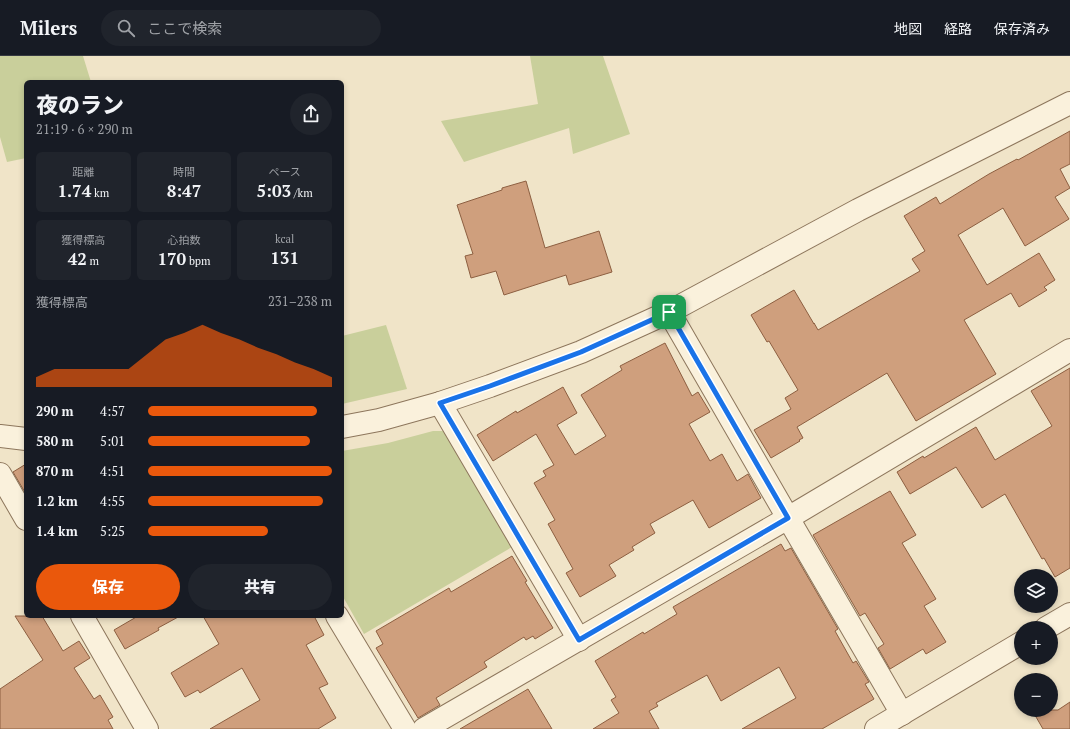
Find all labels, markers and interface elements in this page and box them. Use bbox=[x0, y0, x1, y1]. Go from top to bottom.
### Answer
search box bbox=[101, 10, 381, 46]
text: Milers bbox=[20, 15, 77, 40]
icon: search bbox=[115, 17, 137, 39]
text: ここで検索 bbox=[147, 18, 222, 38]
text: 地図 bbox=[894, 19, 922, 38]
text: 経路 bbox=[944, 19, 972, 38]
text: 保存済み bbox=[994, 19, 1050, 38]
text: 夜のラン bbox=[36, 90, 124, 119]
button: share bbox=[290, 93, 332, 135]
text: 21:19 · 6 × 290 m bbox=[36, 120, 133, 138]
text: 距離 bbox=[72, 165, 94, 179]
text: 時間 bbox=[173, 165, 195, 179]
text: ペース bbox=[268, 165, 301, 179]
text: 1.74 bbox=[57, 179, 91, 202]
text: 8:47 bbox=[167, 179, 201, 202]
text: 5:03 bbox=[257, 179, 291, 202]
text: km bbox=[91, 186, 109, 200]
text: /km bbox=[291, 186, 313, 200]
text: kcal bbox=[275, 232, 294, 246]
text: 獲得標高 bbox=[61, 233, 105, 247]
text: 心拍数 bbox=[167, 233, 200, 247]
text: 131 bbox=[270, 246, 299, 269]
text: 42 bbox=[68, 247, 87, 270]
text: 170 bbox=[157, 247, 186, 270]
text: m bbox=[87, 254, 99, 268]
text: bpm bbox=[186, 254, 211, 268]
text: 231–238 m bbox=[268, 292, 332, 310]
text: 獲得標高 bbox=[36, 293, 88, 311]
pin bbox=[652, 295, 686, 329]
icon: arrive bbox=[658, 301, 680, 323]
text: 290 m bbox=[36, 402, 74, 420]
text: 4:57 bbox=[100, 402, 125, 420]
text: 580 m bbox=[36, 432, 74, 450]
text: 5:01 bbox=[100, 432, 125, 450]
text: 870 m bbox=[36, 462, 74, 480]
text: 4:51 bbox=[100, 462, 125, 480]
text: 1.2 km bbox=[36, 492, 78, 510]
text: 4:55 bbox=[100, 492, 125, 510]
text: 1.4 km bbox=[36, 522, 78, 540]
text: 5:25 bbox=[100, 522, 125, 540]
button: 保存 bbox=[36, 564, 180, 610]
button: 共有 bbox=[188, 564, 332, 610]
map controls bbox=[1014, 569, 1058, 717]
button: layers bbox=[1014, 569, 1058, 613]
button: + bbox=[1014, 621, 1058, 665]
button: − bbox=[1014, 673, 1058, 717]

